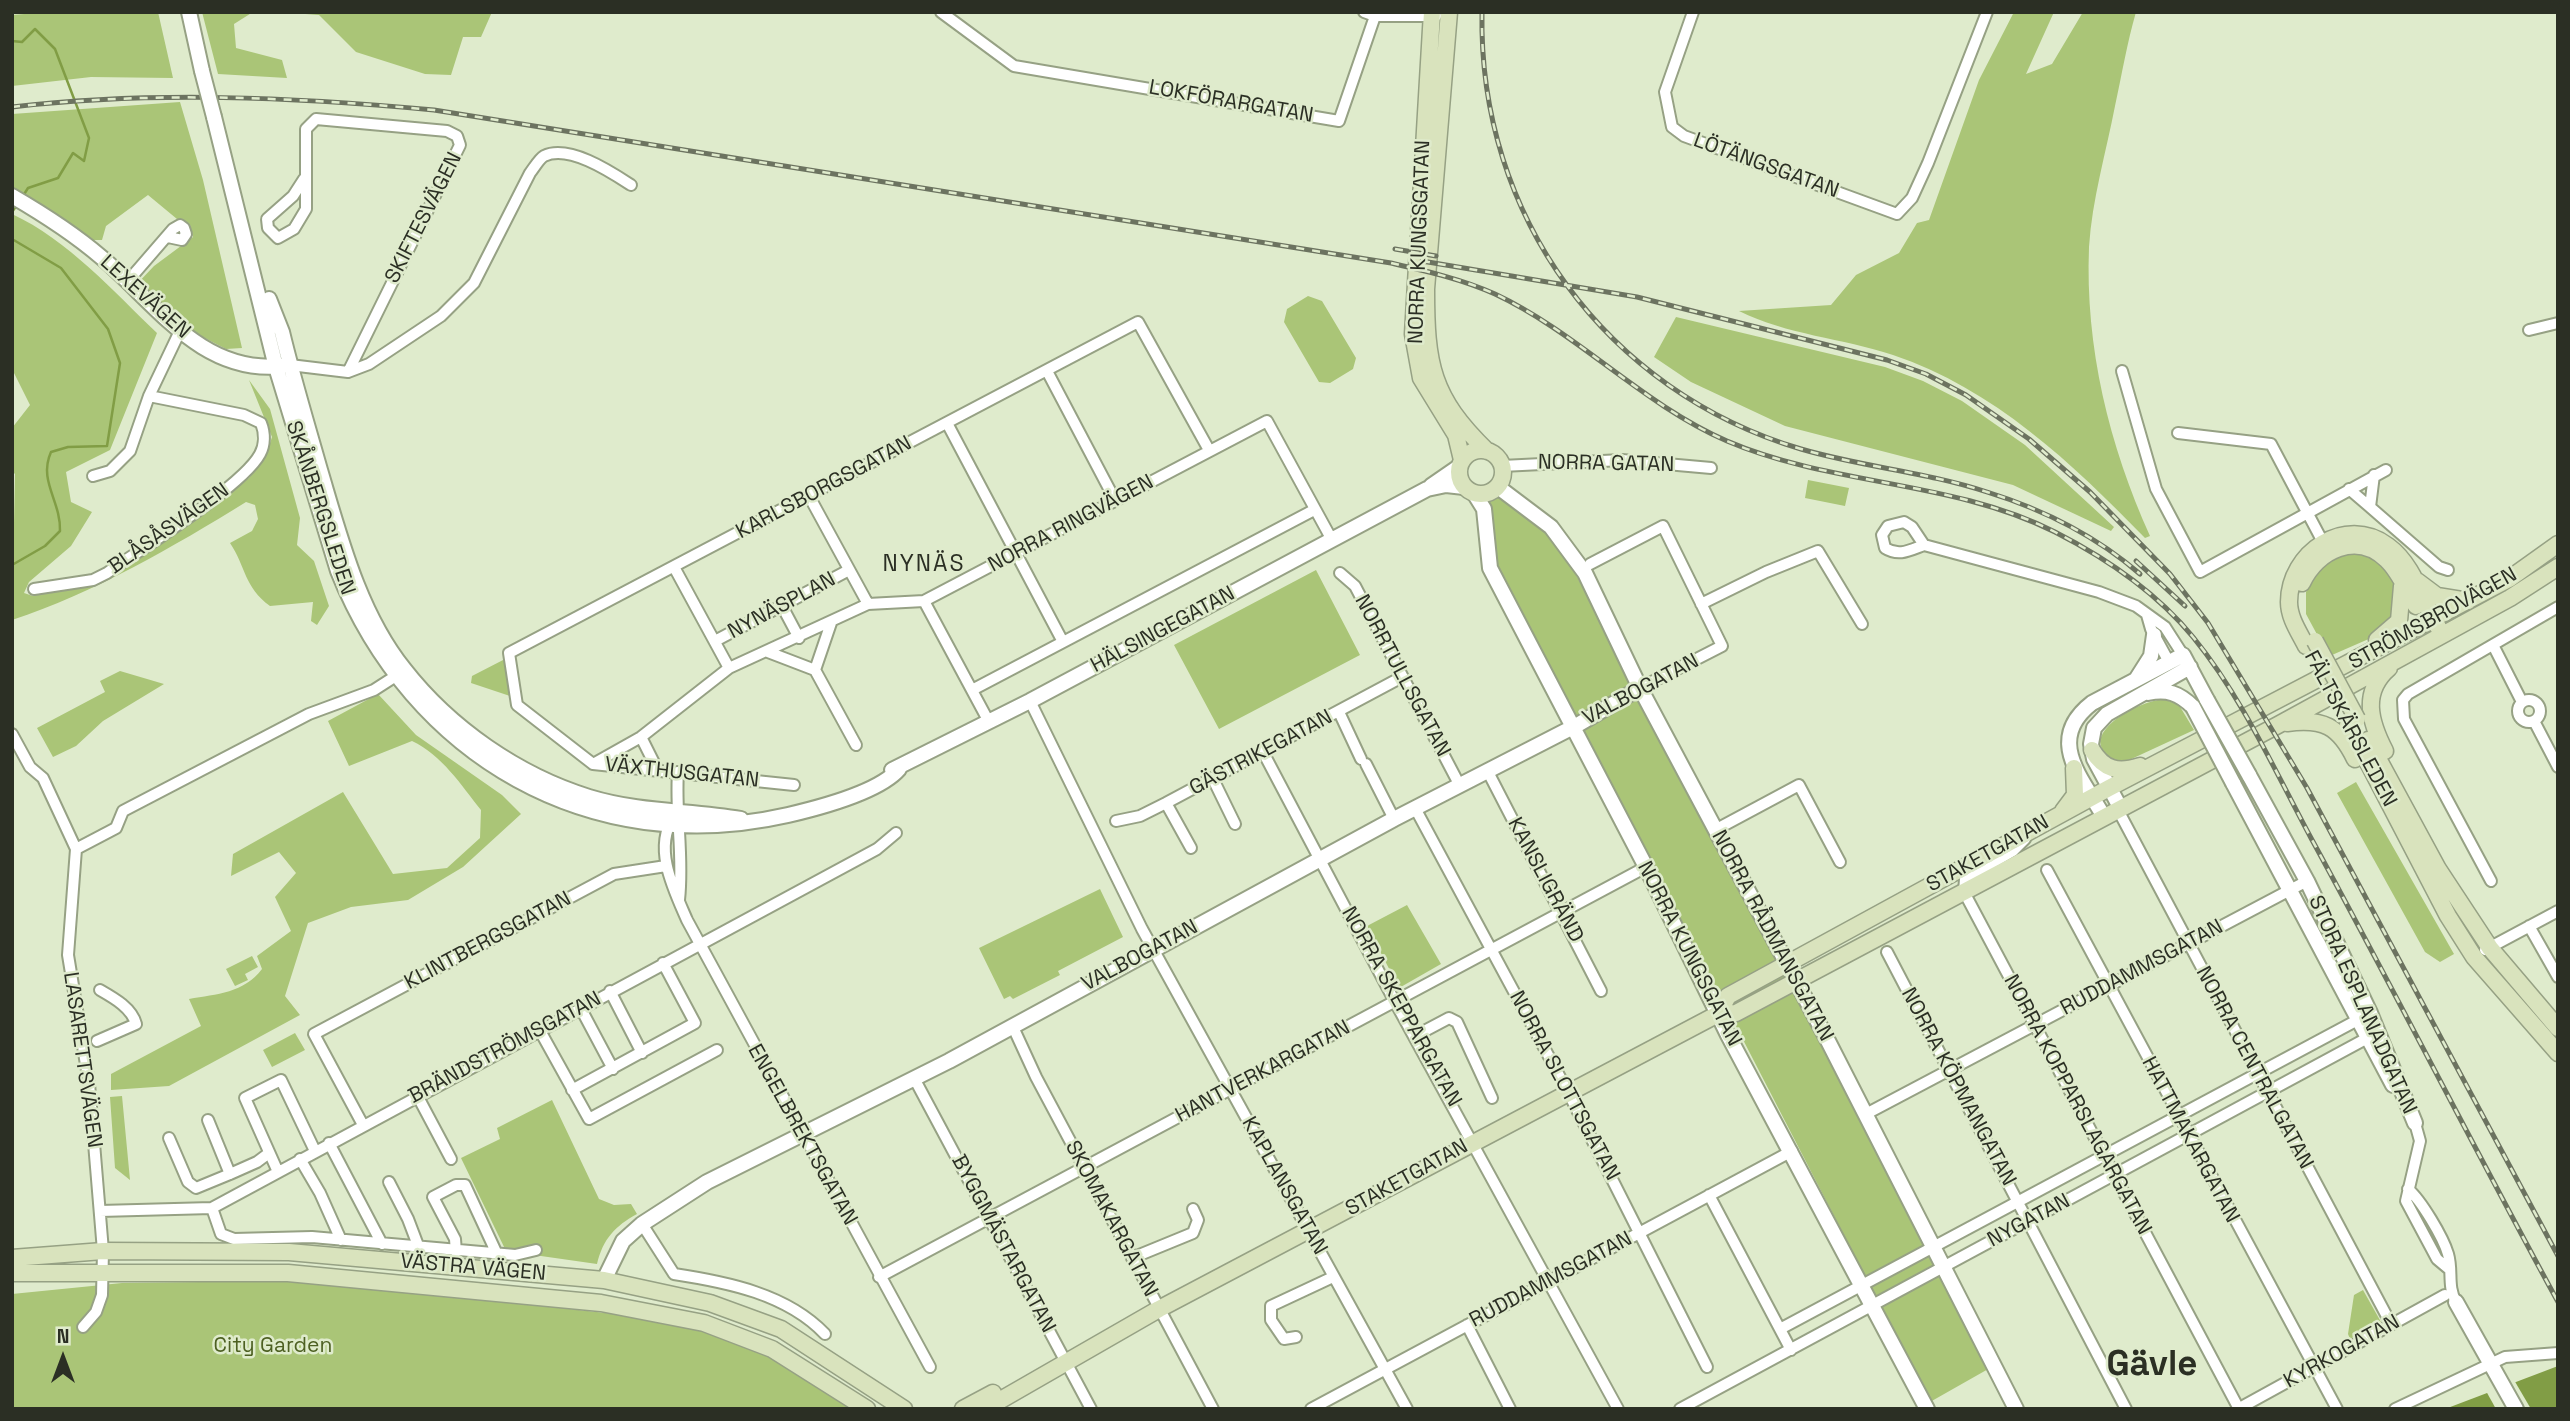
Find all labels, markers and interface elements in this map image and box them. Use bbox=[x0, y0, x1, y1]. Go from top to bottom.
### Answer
street label: LOKFÖRARGATAN bbox=[1147, 75, 1315, 129]
street label: LÖTÄNGSGATAN bbox=[1690, 128, 1842, 204]
street label: NORRA KUNGSGATAN bbox=[1404, 140, 1436, 344]
street label: SKIFTESVÄGEN bbox=[380, 148, 468, 288]
street label: LEXEVÄGEN bbox=[95, 250, 195, 344]
street label: SKÅNBERGSLEDEN bbox=[280, 418, 360, 598]
street label: KARLSBORGSGATAN bbox=[732, 431, 916, 545]
street label: NORRA GATAN bbox=[1538, 450, 1674, 478]
street label: NORRA RINGVÄGEN bbox=[984, 470, 1158, 578]
street label: BLÅSÅSVÄGEN bbox=[104, 478, 234, 580]
district label: NYNÄS bbox=[883, 551, 965, 579]
street label: STRÖMSBROVÄGEN bbox=[2345, 562, 2521, 676]
street label: NYNÄSPLAN bbox=[724, 567, 840, 645]
street label: HÄLSINGEGATAN bbox=[1087, 581, 1239, 679]
street label: NORRTULLSGATAN bbox=[1349, 591, 1455, 761]
street label: FÄLTSKÄRSLEDEN bbox=[2298, 647, 2402, 811]
street label: VALBOGATAN bbox=[1579, 649, 1703, 731]
street label: GÄSTRIKEGATAN bbox=[1185, 705, 1337, 801]
street label: VÄXTHUSGATAN bbox=[604, 752, 760, 794]
street label: STAKETGATAN bbox=[1922, 810, 2054, 898]
street label: KANSLIGRÄND bbox=[1502, 813, 1588, 947]
street label: NORRA RÅDMANSGATAN bbox=[1706, 826, 1838, 1046]
street label: NORRA KUNGSGATAN bbox=[1631, 857, 1747, 1051]
street label: KLINTBERGSGATAN bbox=[400, 886, 576, 996]
street label: STORA ESPLANADGATAN bbox=[2302, 892, 2422, 1118]
street label: NORRA SKEPPARGATAN bbox=[1336, 903, 1466, 1111]
street label: VALBOGATAN bbox=[1078, 915, 1202, 997]
street label: RUDDAMMSGATAN bbox=[2057, 915, 2227, 1021]
street label: NORRA CENTRALGATAN bbox=[2190, 962, 2318, 1174]
street label: LASARETTSVÄGEN bbox=[57, 970, 107, 1150]
street label: NORRA KOPPARSLAGARGATAN bbox=[1998, 971, 2156, 1239]
street label: NORRA KÖPMANGATAN bbox=[1895, 984, 2021, 1190]
street label: BRÄNDSTRÖMSGATAN bbox=[404, 986, 606, 1110]
street label: NORRA SLOTTSGATAN bbox=[1503, 987, 1625, 1185]
street label: HANTVERKARGATAN bbox=[1171, 1015, 1355, 1129]
street label: ENGELBREKTSGATAN bbox=[742, 1040, 862, 1230]
street label: HATTMAKARGATAN bbox=[2136, 1053, 2244, 1227]
street label: KAPLANSGATAN bbox=[1236, 1113, 1332, 1259]
street label: STAKETGATAN bbox=[1341, 1134, 1473, 1222]
street label: SKOMAKARGATAN bbox=[1059, 1137, 1163, 1301]
street label: BYGGMÄSTARGATAN bbox=[945, 1151, 1061, 1337]
street label: NYGATAN bbox=[1984, 1189, 2074, 1253]
street label: RUDDAMMSGATAN bbox=[1466, 1227, 1636, 1333]
street label: VÄSTRA VÄGEN bbox=[399, 1249, 547, 1287]
street label: KYRKOGATAN bbox=[2280, 1310, 2404, 1394]
north arrow bbox=[28, 1323, 98, 1393]
text: N bbox=[57, 1324, 69, 1349]
park label: City Garden bbox=[214, 1333, 332, 1359]
district label: Gävle bbox=[2106, 1345, 2198, 1387]

